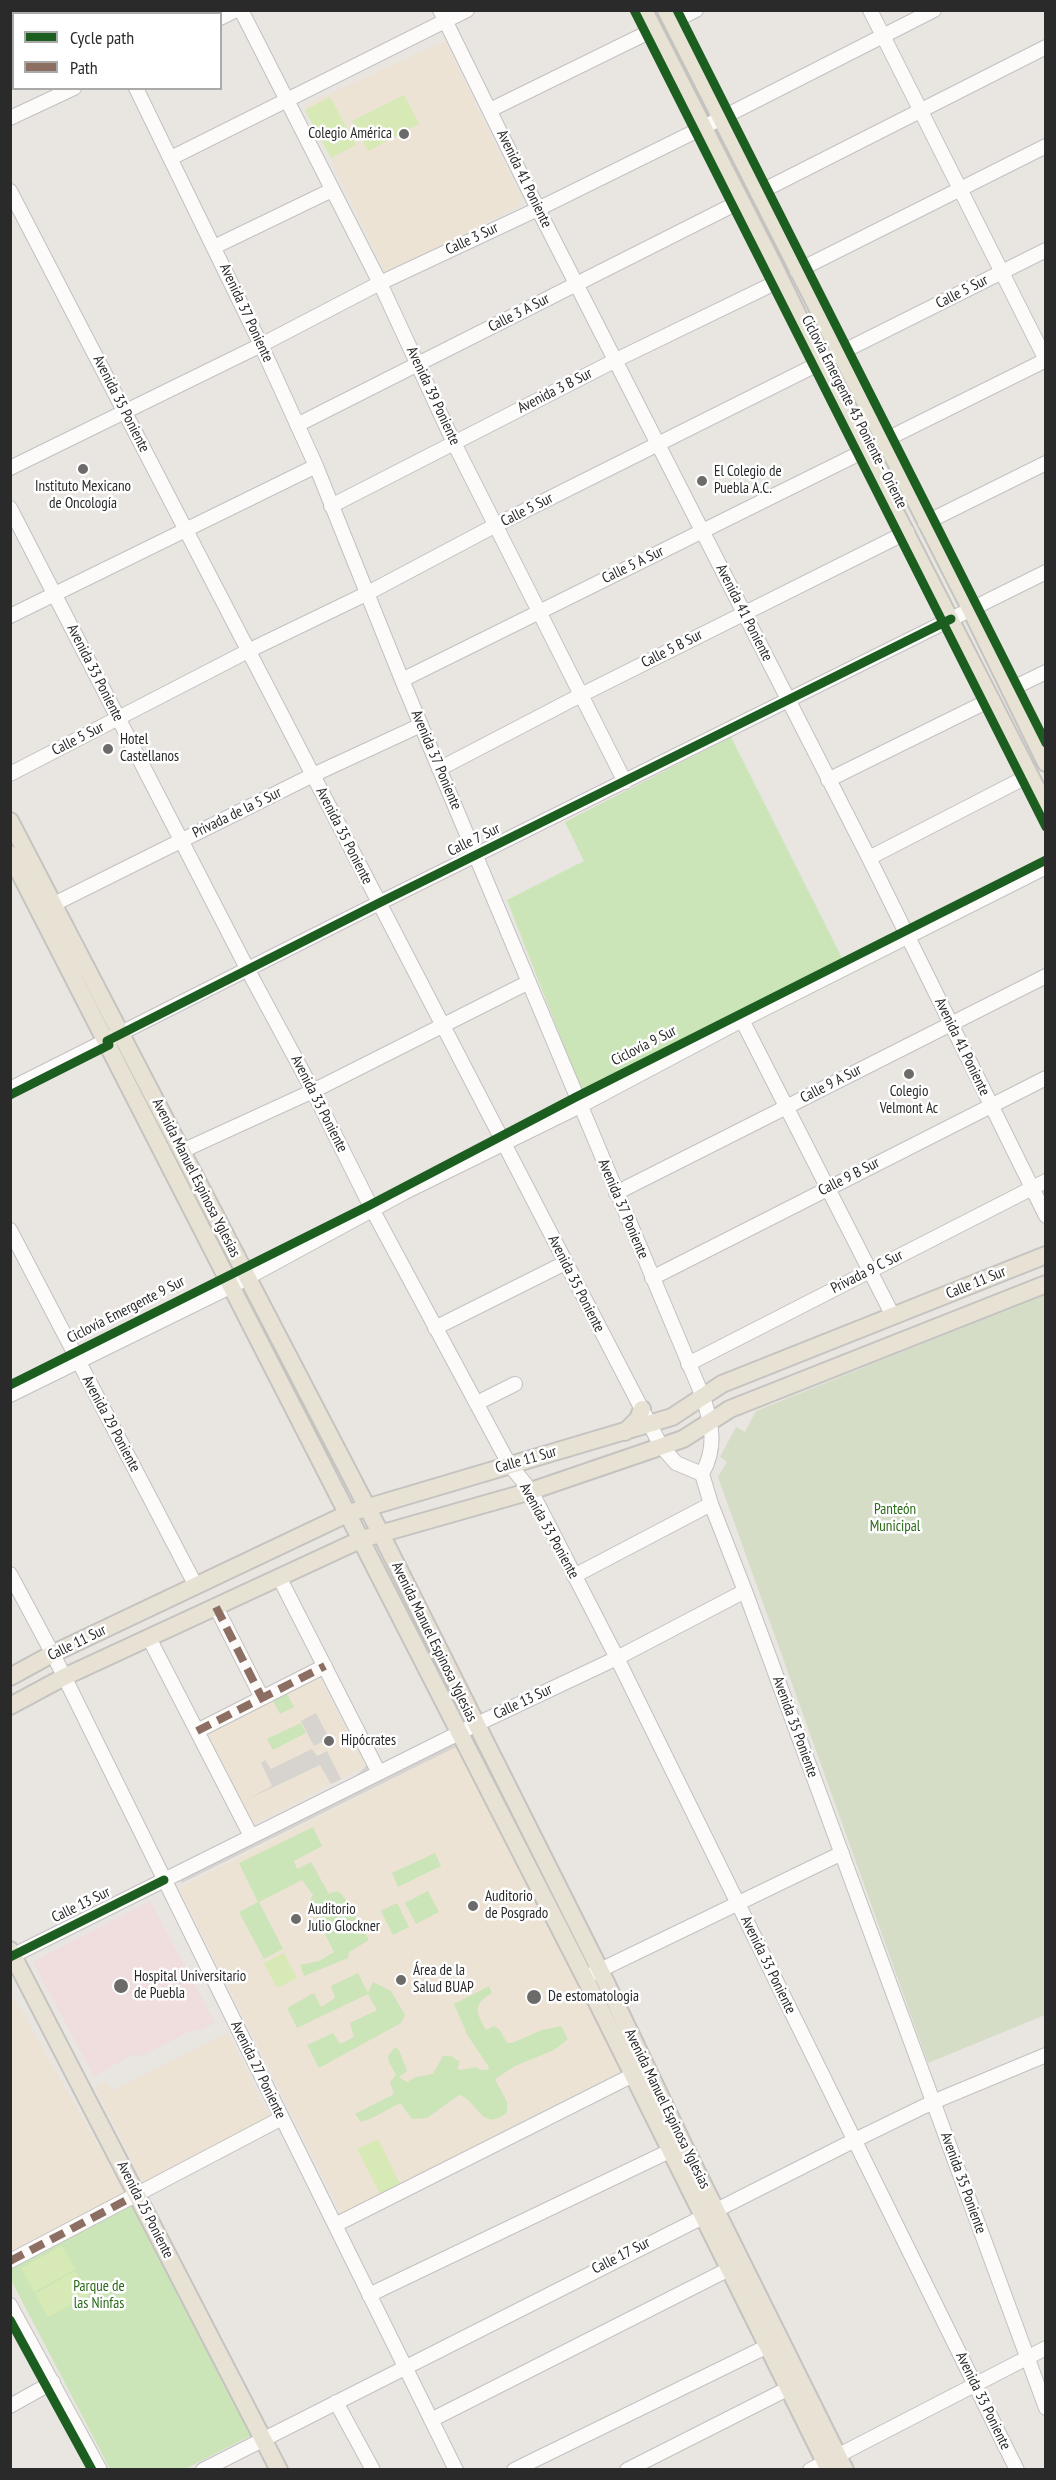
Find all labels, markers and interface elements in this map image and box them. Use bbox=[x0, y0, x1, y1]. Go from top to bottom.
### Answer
legend bbox=[12, 12, 222, 90]
text: Cycle path bbox=[70, 26, 134, 49]
text: Path bbox=[70, 56, 98, 79]
place label: Colegio América bbox=[308, 125, 392, 143]
marker: Colegio América bbox=[397, 127, 411, 141]
street label: Avenida 41 Poniente bbox=[493, 127, 555, 231]
street label: Calle 3 Sur bbox=[443, 219, 501, 259]
street label: Avenida 37 Poniente bbox=[215, 261, 277, 365]
street label: Calle 5 Sur bbox=[933, 271, 991, 313]
street label: Calle 3 A Sur bbox=[485, 290, 553, 336]
street label: Ciclovía Emergente 43 Poniente - Oriente bbox=[797, 312, 911, 512]
street label: Avenida 39 Poniente bbox=[402, 344, 464, 448]
street label: Avenida 35 Poniente bbox=[89, 352, 153, 456]
street label: Avenida 3 B Sur bbox=[515, 365, 595, 417]
marker: Instituto Mexicano de Oncología bbox=[76, 462, 90, 476]
place label: El Colegio de Puebla A.C. bbox=[714, 463, 782, 498]
marker: El Colegio de Puebla A.C. bbox=[695, 474, 709, 488]
place label: Instituto Mexicano de Oncología bbox=[35, 478, 131, 513]
street label: Calle 5 Sur bbox=[498, 489, 556, 531]
street label: Calle 5 A Sur bbox=[599, 542, 667, 588]
street label: Avenida 41 Poniente bbox=[712, 561, 776, 665]
street label: Avenida 33 Poniente bbox=[63, 621, 127, 725]
street label: Calle 5 B Sur bbox=[638, 626, 706, 672]
street label: Avenida 37 Poniente bbox=[407, 707, 465, 813]
street label: Calle 5 Sur bbox=[49, 718, 107, 760]
place label: Hotel Castellanos bbox=[120, 731, 179, 766]
marker: Hotel Castellanos bbox=[101, 742, 115, 756]
street label: Privada de la 5 Sur bbox=[190, 784, 284, 842]
street label: Avenida 35 Poniente bbox=[312, 784, 376, 888]
street label: Calle 7 Sur bbox=[445, 820, 503, 860]
street label: Avenida 41 Poniente bbox=[931, 995, 993, 1099]
street label: Ciclovía 9 Sur bbox=[608, 1022, 680, 1070]
street label: Avenida 33 Poniente bbox=[287, 1052, 351, 1156]
street label: Calle 9 A Sur bbox=[797, 1061, 865, 1107]
marker: Colegio Velmont Ac bbox=[902, 1067, 916, 1081]
place label: Colegio Velmont Ac bbox=[880, 1083, 938, 1118]
street label: Avenida Manuel Espinosa Yglesias bbox=[148, 1096, 244, 1260]
street label: Calle 9 B Sur bbox=[815, 1154, 883, 1200]
street label: Avenida 37 Poniente bbox=[594, 1156, 652, 1262]
street label: Avenida 35 Poniente bbox=[544, 1232, 608, 1336]
street label: Privada 9 C Sur bbox=[828, 1246, 906, 1298]
street label: Calle 11 Sur bbox=[944, 1263, 1008, 1303]
street label: Ciclovía Emergente 9 Sur bbox=[64, 1273, 188, 1347]
street label: Avenida 29 Poniente bbox=[78, 1373, 144, 1475]
street label: Calle 11 Sur bbox=[493, 1443, 559, 1477]
street label: Avenida 33 Poniente bbox=[515, 1480, 583, 1582]
park label: Panteón Municipal bbox=[870, 1501, 920, 1536]
street label: Avenida Manuel Espinosa Yglesias bbox=[387, 1559, 481, 1725]
street label: Calle 11 Sur bbox=[45, 1621, 109, 1665]
street label: Avenida 35 Poniente bbox=[768, 1674, 822, 1780]
street label: Calle 13 Sur bbox=[491, 1681, 555, 1723]
place label: Hipócrates bbox=[341, 1732, 396, 1750]
marker: Hipócrates bbox=[322, 1734, 336, 1748]
street label: Calle 13 Sur bbox=[49, 1883, 113, 1927]
place label: Auditorio de Posgrado bbox=[485, 1888, 548, 1923]
marker: Auditorio de Posgrado bbox=[466, 1899, 480, 1913]
place label: Auditorio Julio Glockner bbox=[308, 1901, 380, 1936]
marker: Auditorio Julio Glockner bbox=[289, 1912, 303, 1926]
street label: Avenida 33 Poniente bbox=[737, 1913, 799, 2017]
place label: Área de la Salud BUAP bbox=[413, 1962, 474, 1997]
place label: Hospital Universitario de Puebla bbox=[134, 1968, 246, 2003]
marker: Área de la Salud BUAP bbox=[394, 1973, 408, 1987]
marker: Hospital Universitario de Puebla bbox=[112, 1977, 130, 1995]
marker: De estomatologia bbox=[525, 1988, 543, 2006]
place label: De estomatologia bbox=[548, 1988, 639, 2006]
street label: Avenida 27 Poniente bbox=[227, 2018, 289, 2122]
street label: Avenida Manuel Espinosa Yglesias bbox=[620, 2026, 714, 2192]
street label: Avenida 35 Poniente bbox=[936, 2130, 990, 2236]
street label: Avenida 25 Poniente bbox=[113, 2158, 177, 2262]
street label: Calle 17 Sur bbox=[589, 2234, 653, 2278]
park label: Parque de las Ninfas bbox=[73, 2278, 125, 2313]
street label: Avenida 33 Poniente bbox=[952, 2349, 1014, 2453]

